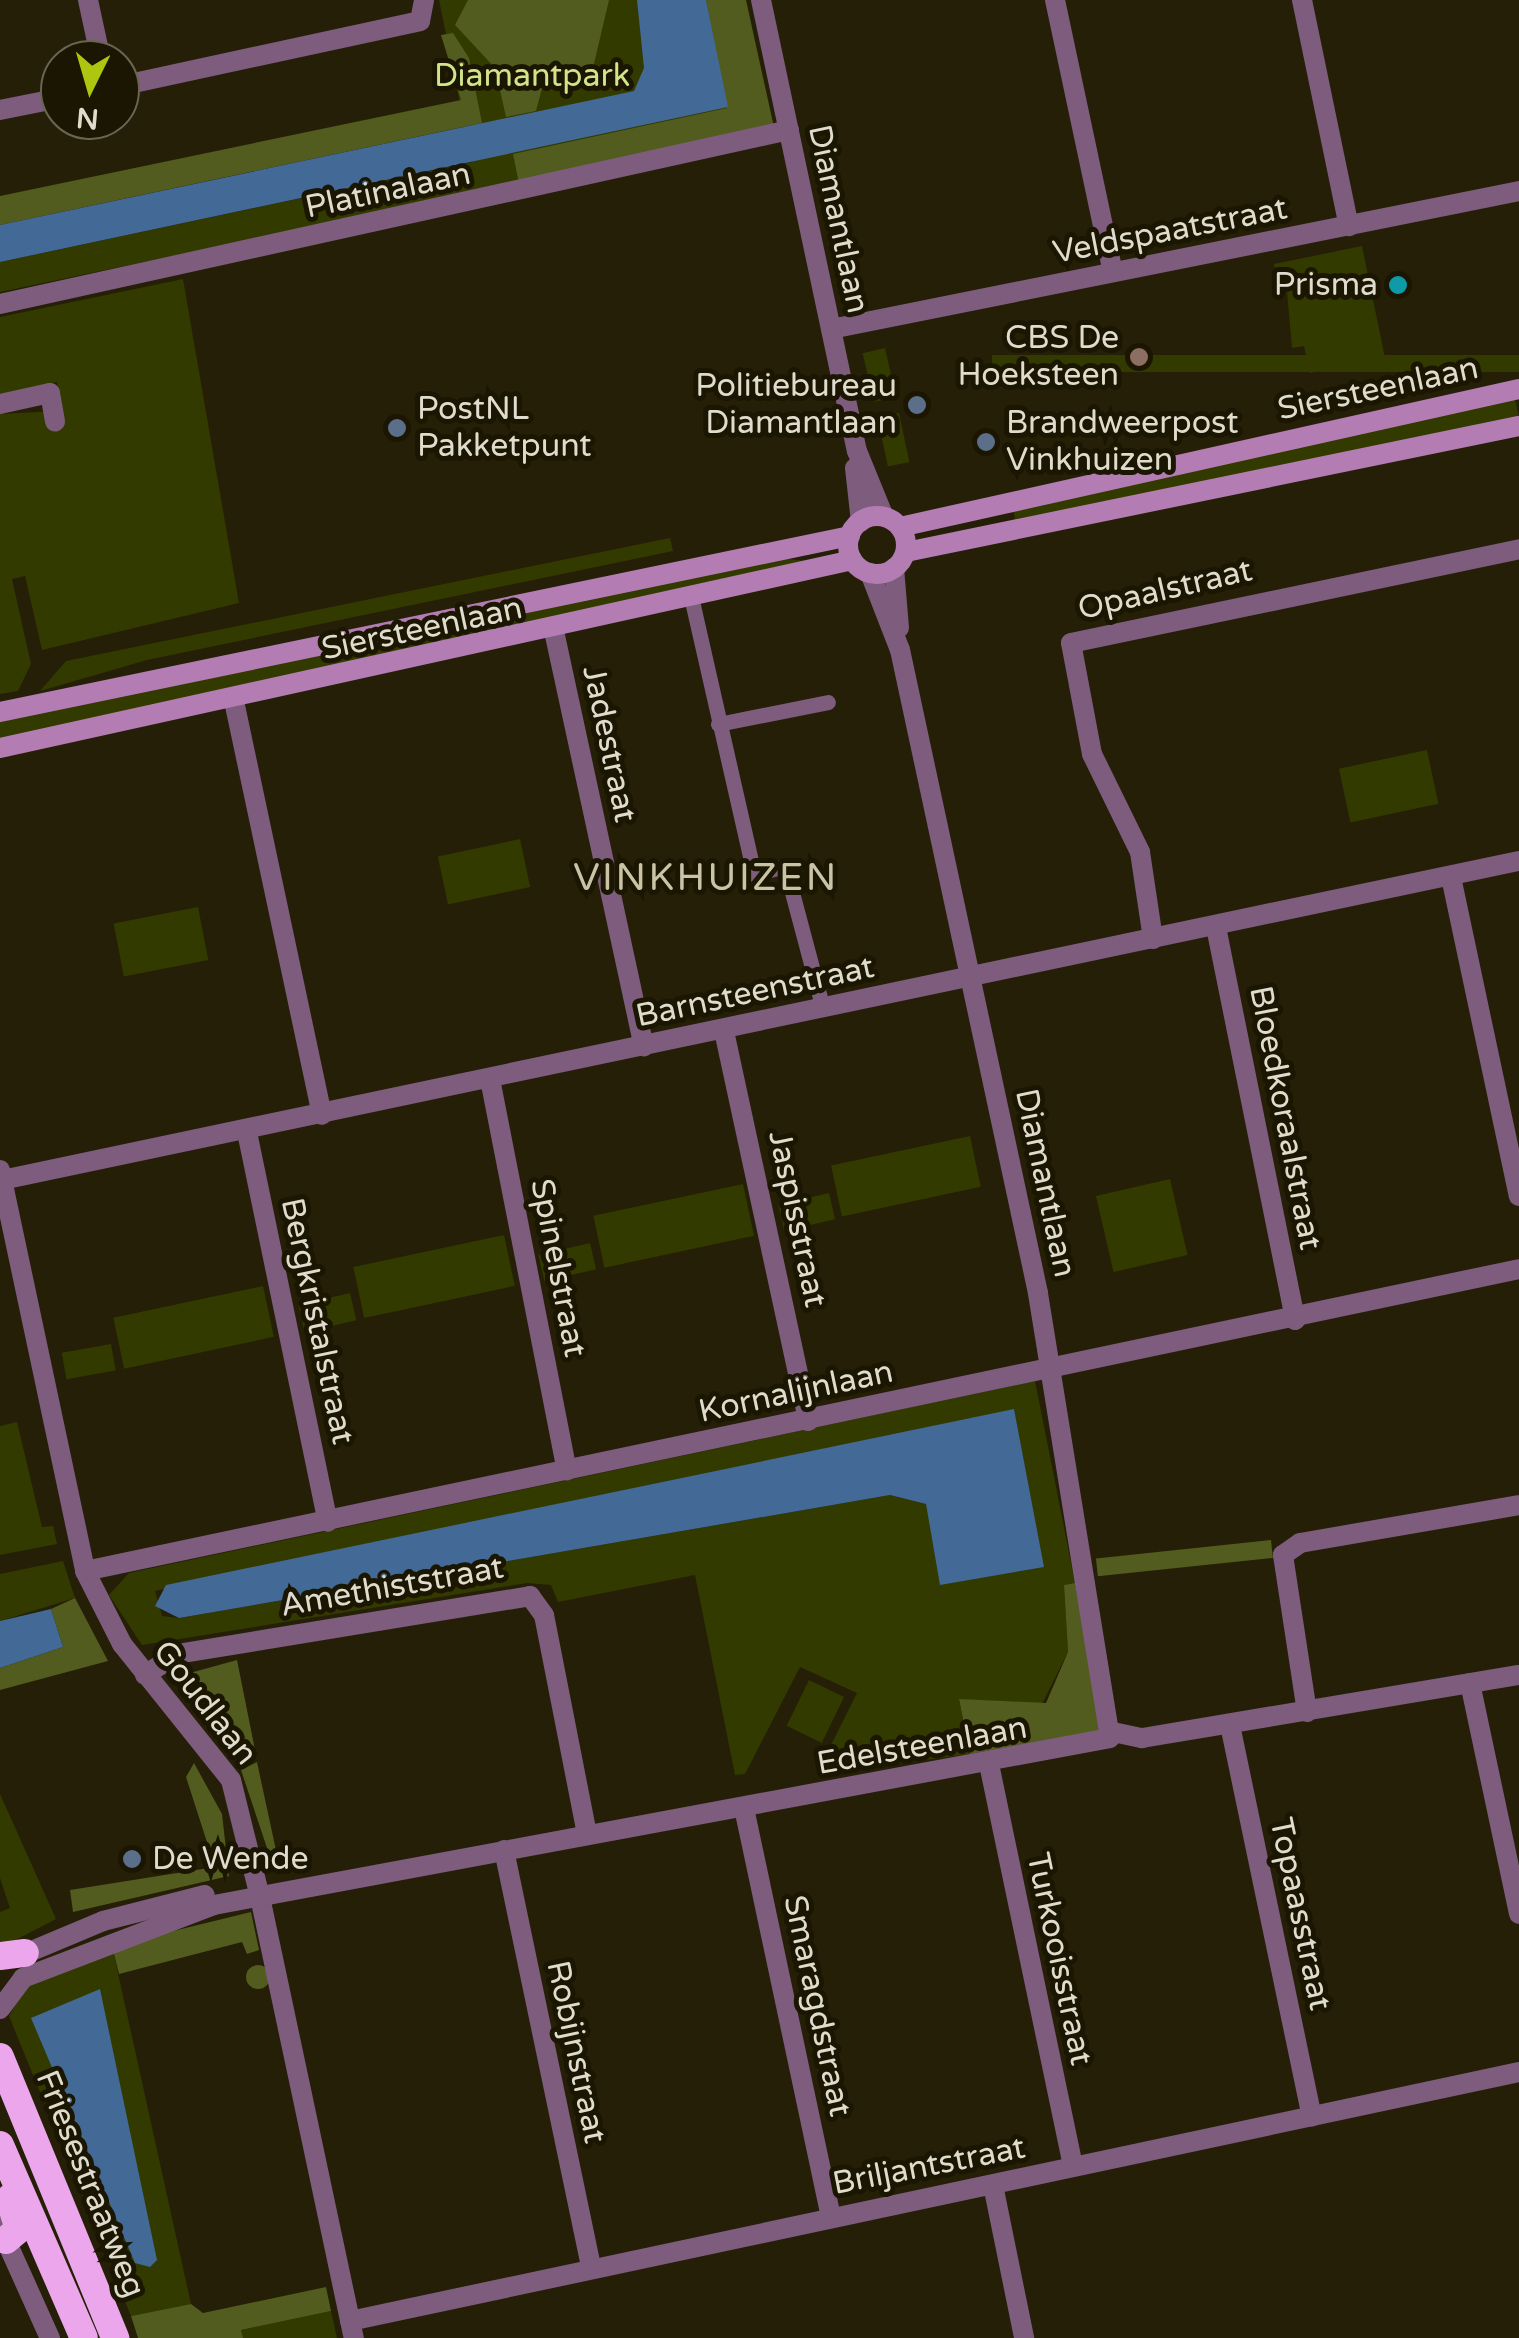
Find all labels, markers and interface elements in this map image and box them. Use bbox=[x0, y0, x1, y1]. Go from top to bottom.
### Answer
north arrow bbox=[40, 40, 140, 140]
park label: Diamantpark bbox=[434, 57, 630, 95]
text: N bbox=[75, 100, 100, 136]
street label: Diamantlaan bbox=[799, 121, 877, 317]
street label: Platinalaan bbox=[302, 155, 474, 227]
street label: Veldspaatstraat bbox=[1050, 189, 1290, 273]
place label: Prisma bbox=[1274, 266, 1378, 304]
marker: Prisma bbox=[1387, 274, 1409, 296]
place label: CBS De Hoeksteen bbox=[957, 320, 1119, 395]
marker: CBS De Hoeksteen bbox=[1128, 346, 1150, 368]
street label: Siersteenlaan bbox=[1274, 349, 1482, 429]
place label: Politiebureau Diamantlaan bbox=[695, 368, 897, 443]
place label: PostNL Pakketpunt bbox=[417, 391, 592, 466]
marker: Politiebureau Diamantlaan bbox=[906, 394, 928, 416]
place label: Brandweerpost Vinkhuizen bbox=[1006, 405, 1239, 480]
marker: PostNL Pakketpunt bbox=[386, 417, 408, 439]
marker: Brandweerpost Vinkhuizen bbox=[975, 431, 997, 453]
street label: Opaalstraat bbox=[1074, 551, 1256, 629]
street label: Siersteenlaan bbox=[318, 589, 526, 669]
street label: Jadestraat bbox=[574, 662, 644, 826]
district label: VINKHUIZEN bbox=[573, 856, 839, 902]
street label: Barnsteenstraat bbox=[632, 948, 878, 1036]
street label: Bloedkoraalstraat bbox=[1241, 983, 1329, 1253]
street label: Diamantlaan bbox=[1006, 1085, 1084, 1281]
street label: Jaspisstraat bbox=[760, 1127, 834, 1311]
street label: Spinelstraat bbox=[522, 1176, 594, 1360]
street label: Bergkristalstraat bbox=[272, 1194, 362, 1448]
street label: Kornalijnlaan bbox=[695, 1353, 897, 1431]
street label: Amethiststraat bbox=[277, 1548, 507, 1626]
street label: Goudlaan bbox=[145, 1633, 265, 1773]
street label: Edelsteenlaan bbox=[814, 1709, 1030, 1783]
street label: Topaasstraat bbox=[1261, 1814, 1339, 2014]
place label: De Wende bbox=[152, 1840, 309, 1878]
marker: De Wende bbox=[121, 1848, 143, 1870]
street label: Turkooisstraat bbox=[1018, 1849, 1100, 2069]
street label: Smaragdstraat bbox=[775, 1892, 859, 2120]
street label: Robijnstraat bbox=[538, 1957, 614, 2147]
street label: Friesestraatweg bbox=[27, 2065, 153, 2303]
street label: Briljantstraat bbox=[830, 2129, 1028, 2203]

